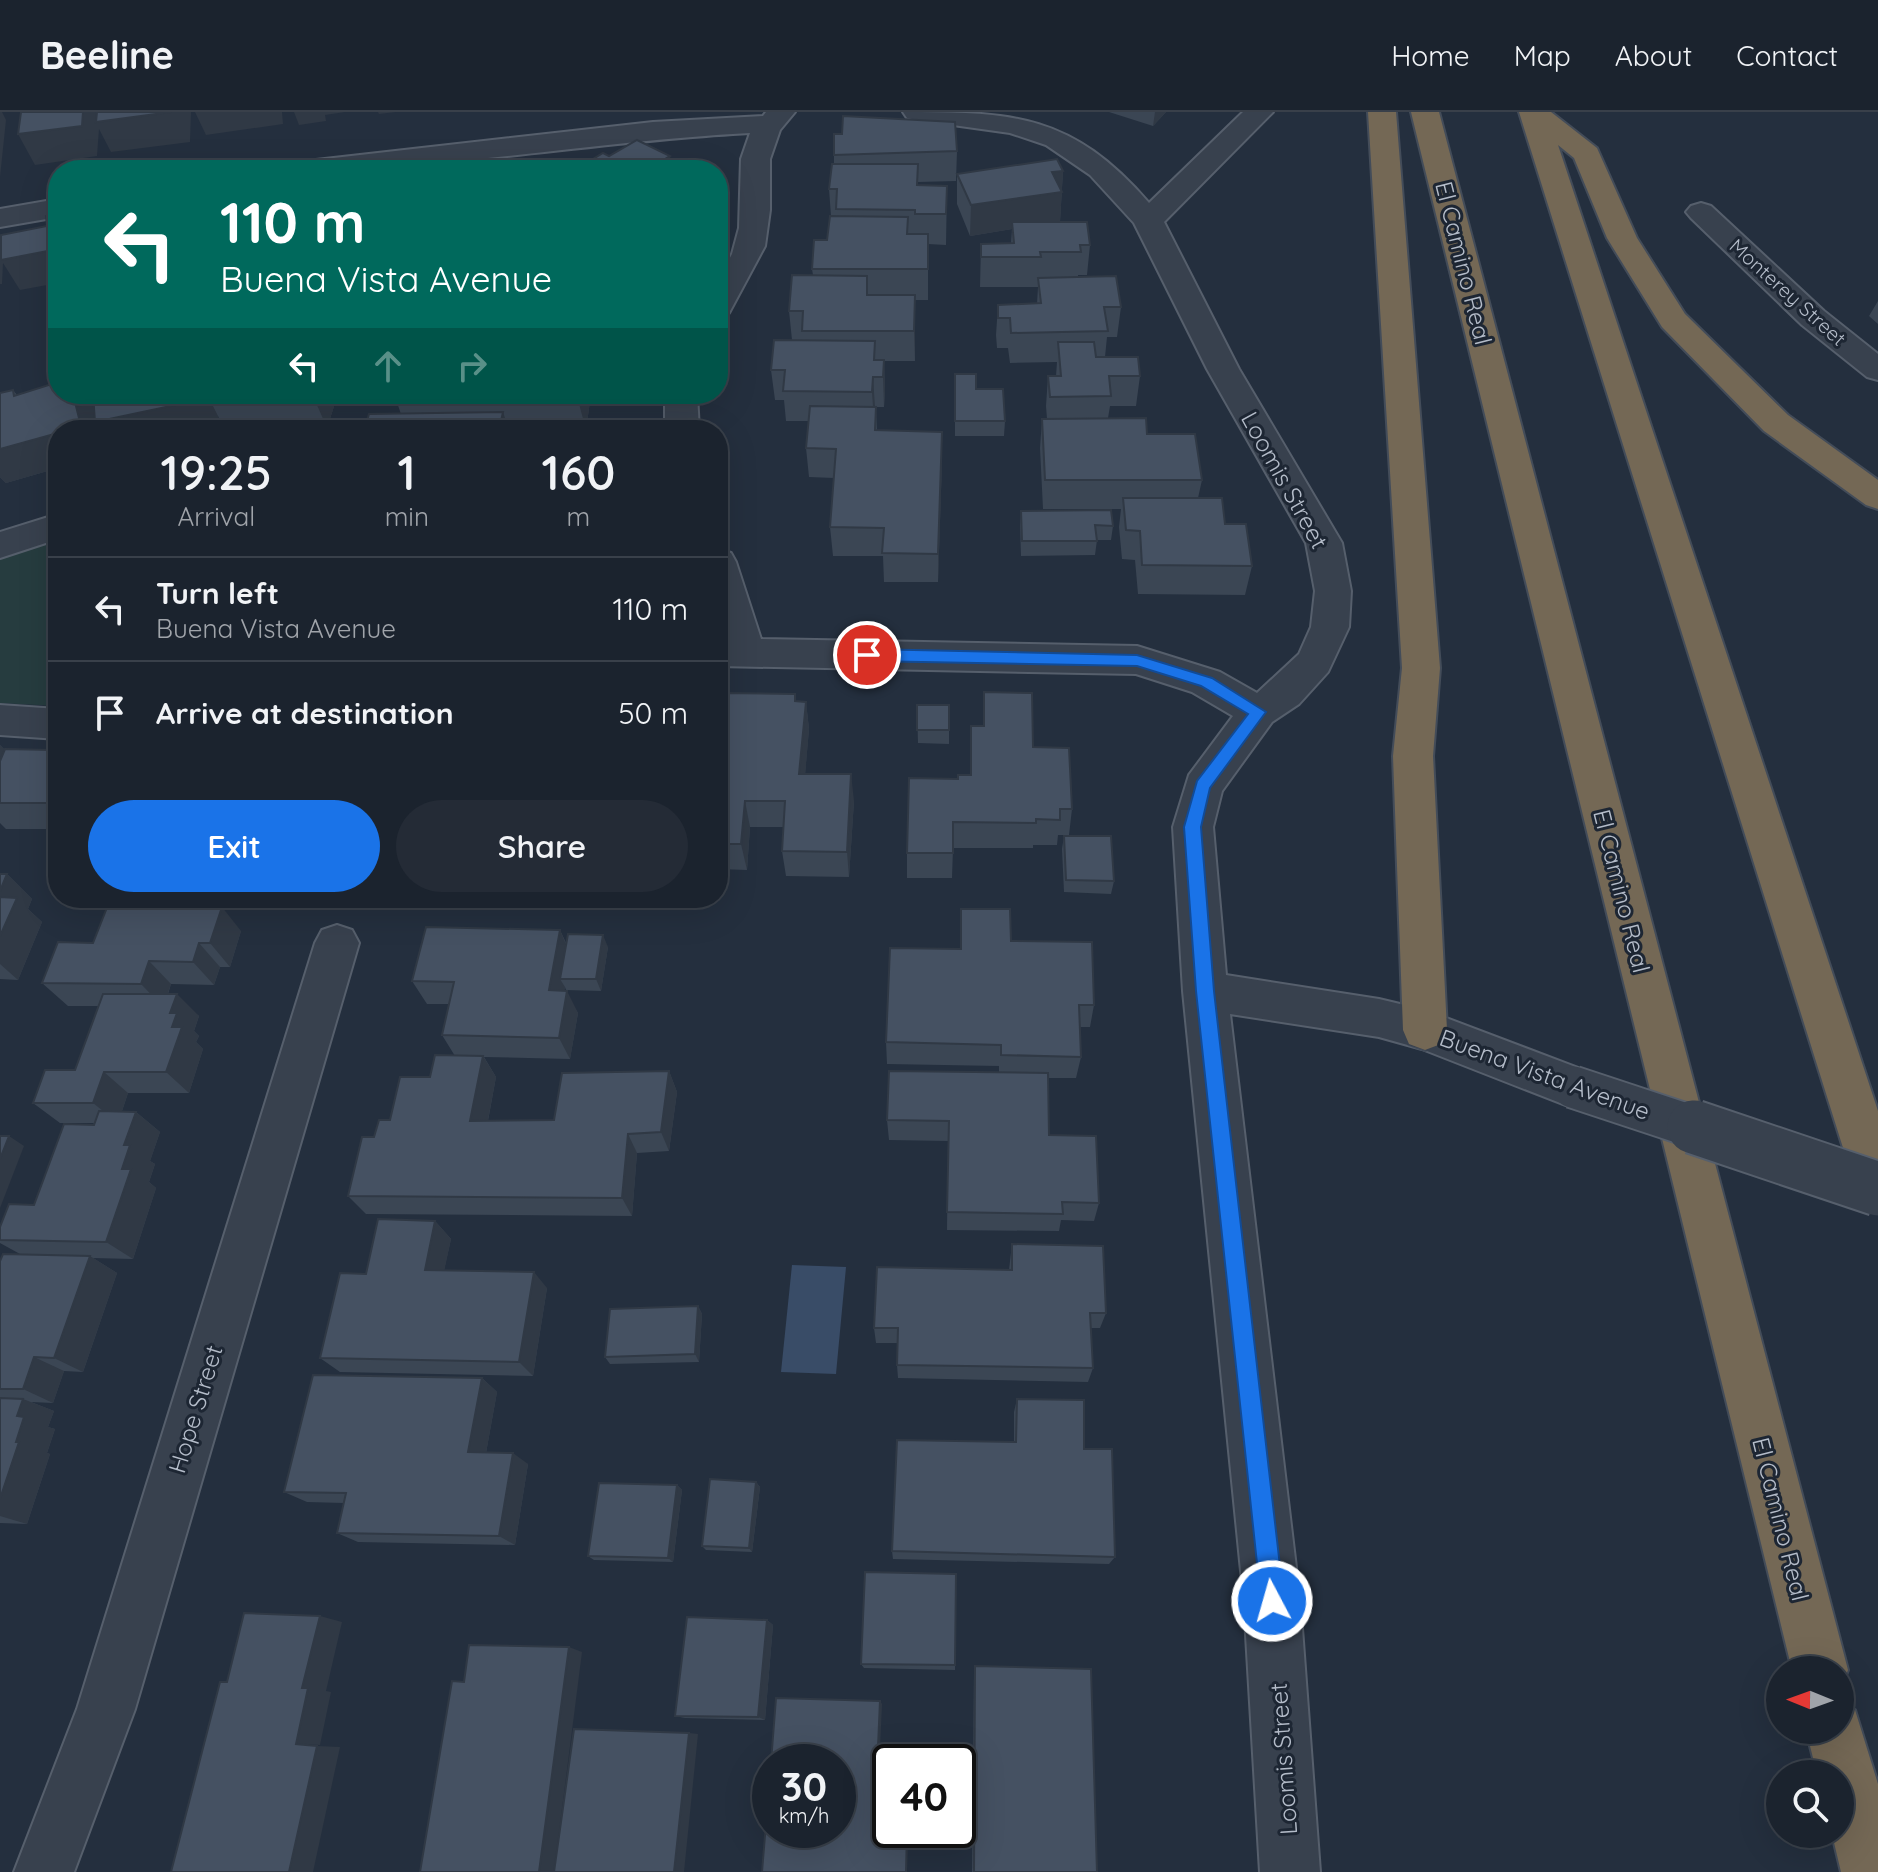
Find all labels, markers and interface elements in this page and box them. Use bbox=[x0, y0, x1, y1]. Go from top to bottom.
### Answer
text: Beeline bbox=[40, 31, 174, 79]
text: Home bbox=[1391, 38, 1470, 73]
text: Map bbox=[1514, 38, 1571, 73]
text: About bbox=[1615, 38, 1692, 73]
text: Contact bbox=[1736, 38, 1838, 73]
street label: El Camino Real bbox=[1429, 178, 1499, 348]
text: 110 m bbox=[220, 187, 365, 257]
icon: left bbox=[88, 192, 192, 296]
street label: Monterey Street bbox=[1725, 233, 1852, 351]
text: Buena Vista Avenue bbox=[220, 256, 552, 301]
icon: left bbox=[282, 344, 326, 388]
icon: ahead bbox=[366, 344, 410, 388]
icon: right bbox=[450, 344, 494, 388]
street label: Loomis Street bbox=[1235, 406, 1335, 554]
text: 19:25 bbox=[161, 442, 272, 502]
text: 1 bbox=[398, 442, 416, 502]
text: 160 bbox=[542, 442, 615, 502]
text: Arrival bbox=[177, 500, 255, 533]
text: min bbox=[385, 500, 429, 533]
text: m bbox=[567, 500, 590, 533]
text: Turn left bbox=[156, 574, 279, 612]
icon: left bbox=[88, 587, 132, 631]
text: 110 m bbox=[612, 590, 688, 628]
text: Buena Vista Avenue bbox=[156, 612, 396, 645]
pin bbox=[833, 621, 901, 689]
icon: arrive bbox=[845, 633, 889, 677]
icon: arrive bbox=[88, 691, 132, 735]
text: Arrive at destination bbox=[156, 694, 454, 732]
text: 50 m bbox=[618, 694, 688, 732]
button: Exit bbox=[88, 800, 380, 892]
button: Share bbox=[396, 800, 688, 892]
street label: El Camino Real bbox=[1587, 806, 1657, 976]
street label: Buena Vista Avenue bbox=[1436, 1022, 1654, 1126]
street label: Hope Street bbox=[161, 1341, 229, 1477]
street label: El Camino Real bbox=[1746, 1434, 1816, 1604]
position arrow bbox=[1230, 1559, 1314, 1643]
north arrow bbox=[1766, 1656, 1854, 1744]
map controls bbox=[1766, 1656, 1854, 1848]
street label: Loomis Street bbox=[1263, 1682, 1303, 1836]
speed limit sign: 40 bbox=[872, 1744, 976, 1848]
button: search bbox=[1766, 1760, 1854, 1848]
text: 30 bbox=[781, 1761, 827, 1811]
text: km/h bbox=[779, 1803, 829, 1828]

